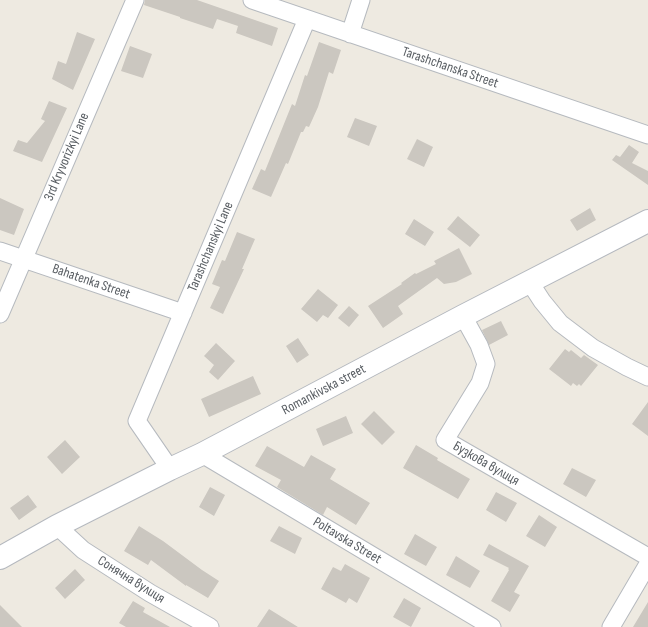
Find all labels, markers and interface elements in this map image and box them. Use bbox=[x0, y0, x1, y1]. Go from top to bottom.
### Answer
street label: Tarashchanska Street bbox=[400, 44, 500, 92]
street label: 3rd Kryvorizkyi Lane bbox=[41, 110, 93, 204]
street label: Tarashchanskyi Lane bbox=[184, 199, 238, 295]
street label: Bahatenka Street bbox=[50, 261, 132, 303]
street label: Romankivska street bbox=[279, 361, 369, 419]
street label: Бузкова вулиця bbox=[450, 438, 522, 490]
street label: Poltavska Street bbox=[310, 514, 384, 568]
street label: Сонячна вулиця bbox=[94, 553, 168, 607]

